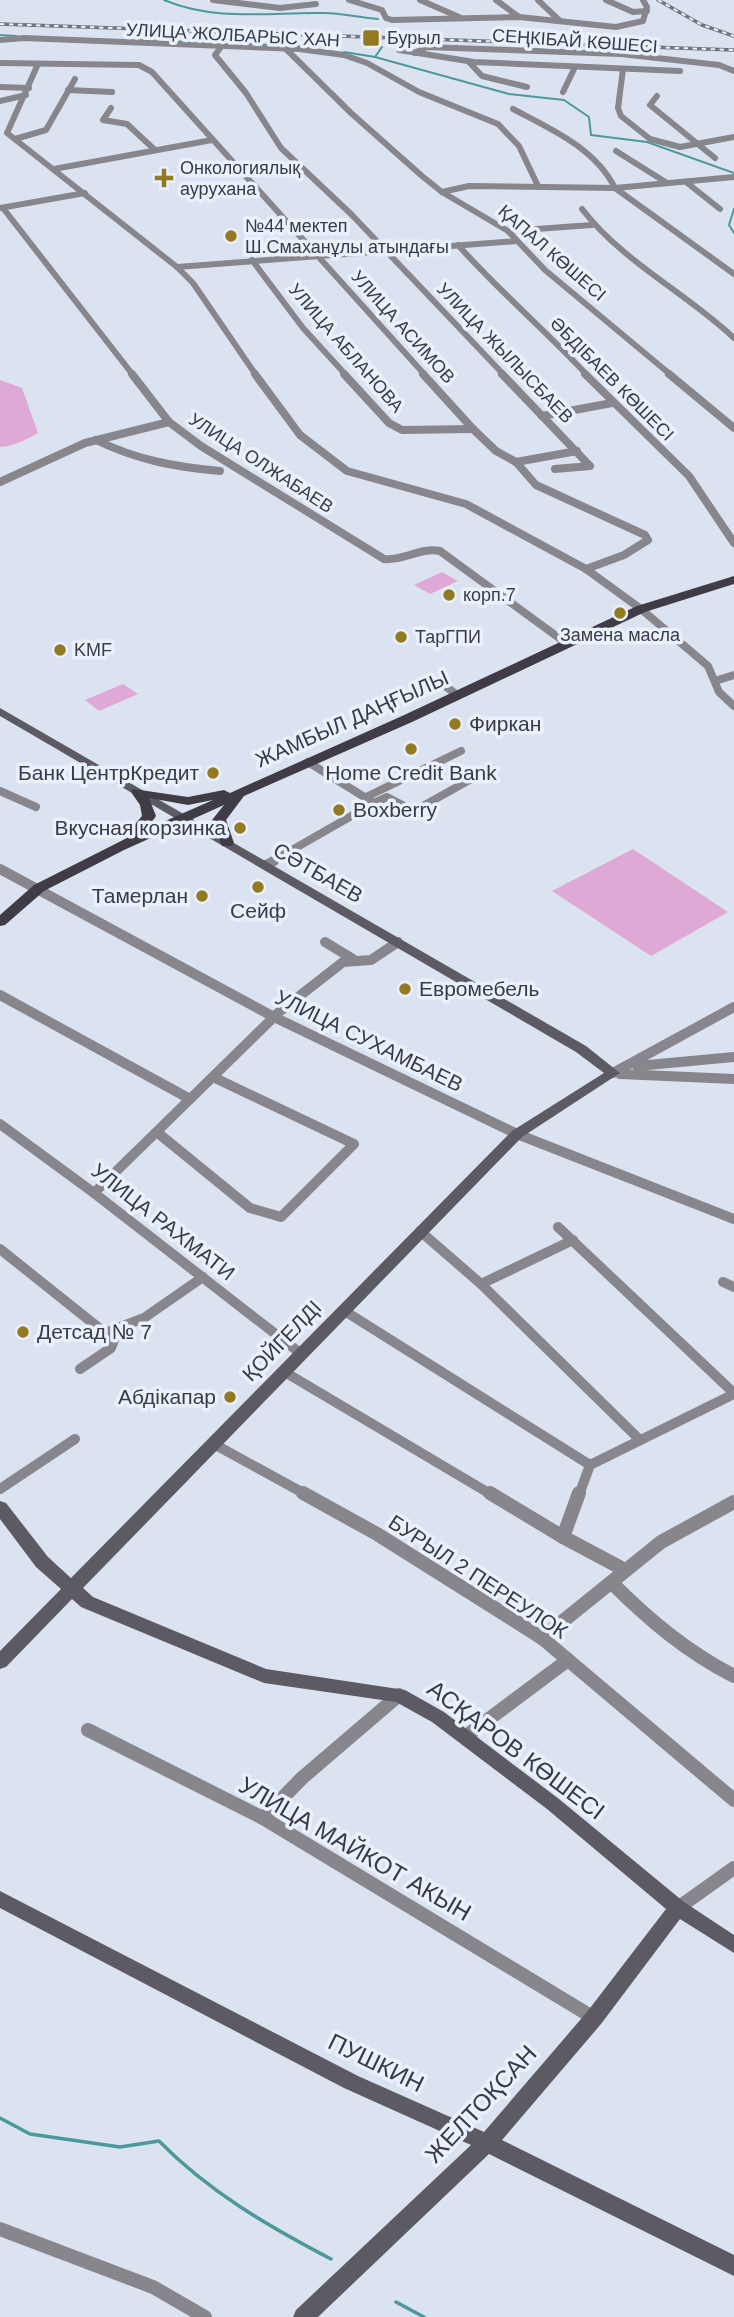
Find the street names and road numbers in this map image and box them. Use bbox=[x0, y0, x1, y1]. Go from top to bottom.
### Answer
street label: УЛИЦА ЖОЛБАРЫС ХАН bbox=[126, 19, 340, 51]
street label: СЕҢКІБАЙ КӨШЕСІ bbox=[492, 24, 658, 57]
street label: ҚАПАЛ КӨШЕСІ bbox=[494, 201, 610, 305]
street label: УЛИЦА АСИМОВ bbox=[347, 267, 459, 387]
street label: УЛИЦА ЖЫЛЫСБАЕВ bbox=[433, 279, 577, 427]
street label: УЛИЦА АБЛАНОВА bbox=[285, 280, 407, 416]
street label: ӘБДІБАЕВ КӨШЕСІ bbox=[546, 313, 678, 445]
street label: УЛИЦА ОЛЖАБАЕВ bbox=[185, 409, 337, 517]
street label: ЖАМБЫЛ ДАҢҒЫЛЫ bbox=[252, 666, 452, 771]
street label: СӘТБАЕВ bbox=[270, 838, 367, 907]
street label: УЛИЦА СУХАМБАЕВ bbox=[272, 985, 467, 1096]
street label: УЛИЦА РАХМАТИ bbox=[87, 1159, 239, 1285]
street label: ҚОЙГЕЛДІ bbox=[238, 1296, 326, 1386]
street label: БУРЫЛ 2 ПЕРЕУЛОК bbox=[385, 1510, 573, 1643]
street label: АСҚАРОВ КӨШЕСІ bbox=[423, 1674, 610, 1825]
street label: УЛИЦА МАЙКОТ АКЫН bbox=[234, 1771, 476, 1926]
street label: ПУШКИН bbox=[324, 2028, 428, 2097]
street label: ЖЕЛТОҚСАН bbox=[420, 2039, 542, 2168]

